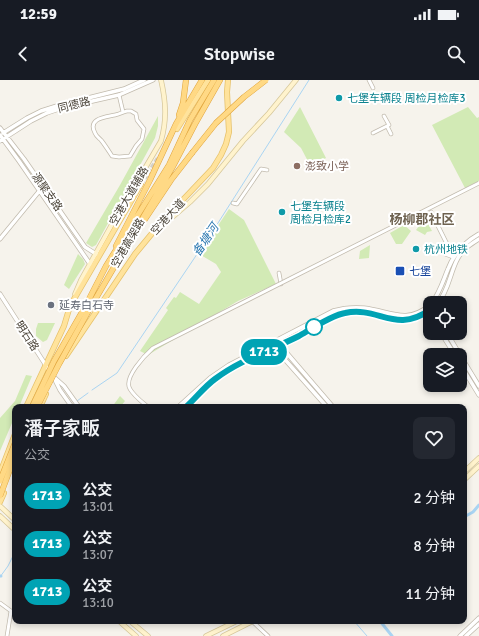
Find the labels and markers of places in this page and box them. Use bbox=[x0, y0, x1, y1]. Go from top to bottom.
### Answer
place label: 七堡车辆段 周检月检库3 bbox=[347, 92, 465, 105]
marker: 七堡车辆段 周检月检库3 bbox=[334, 93, 344, 103]
place label: 澎致小学 bbox=[305, 160, 349, 173]
marker: 澎致小学 bbox=[292, 161, 302, 171]
place label: 七堡车辆段 周检月检库2 bbox=[290, 200, 351, 226]
marker: 七堡车辆段 周检月检库2 bbox=[277, 207, 287, 217]
place label: 杭州地铁 bbox=[424, 243, 468, 256]
marker: 杭州地铁 bbox=[411, 244, 421, 254]
marker: 七堡 bbox=[394, 265, 406, 277]
place label: 七堡 bbox=[409, 265, 431, 278]
place label: 延寿白石寺 bbox=[59, 299, 114, 312]
marker: 延寿白石寺 bbox=[46, 300, 56, 310]
unlabelled marker bbox=[305, 318, 323, 336]

